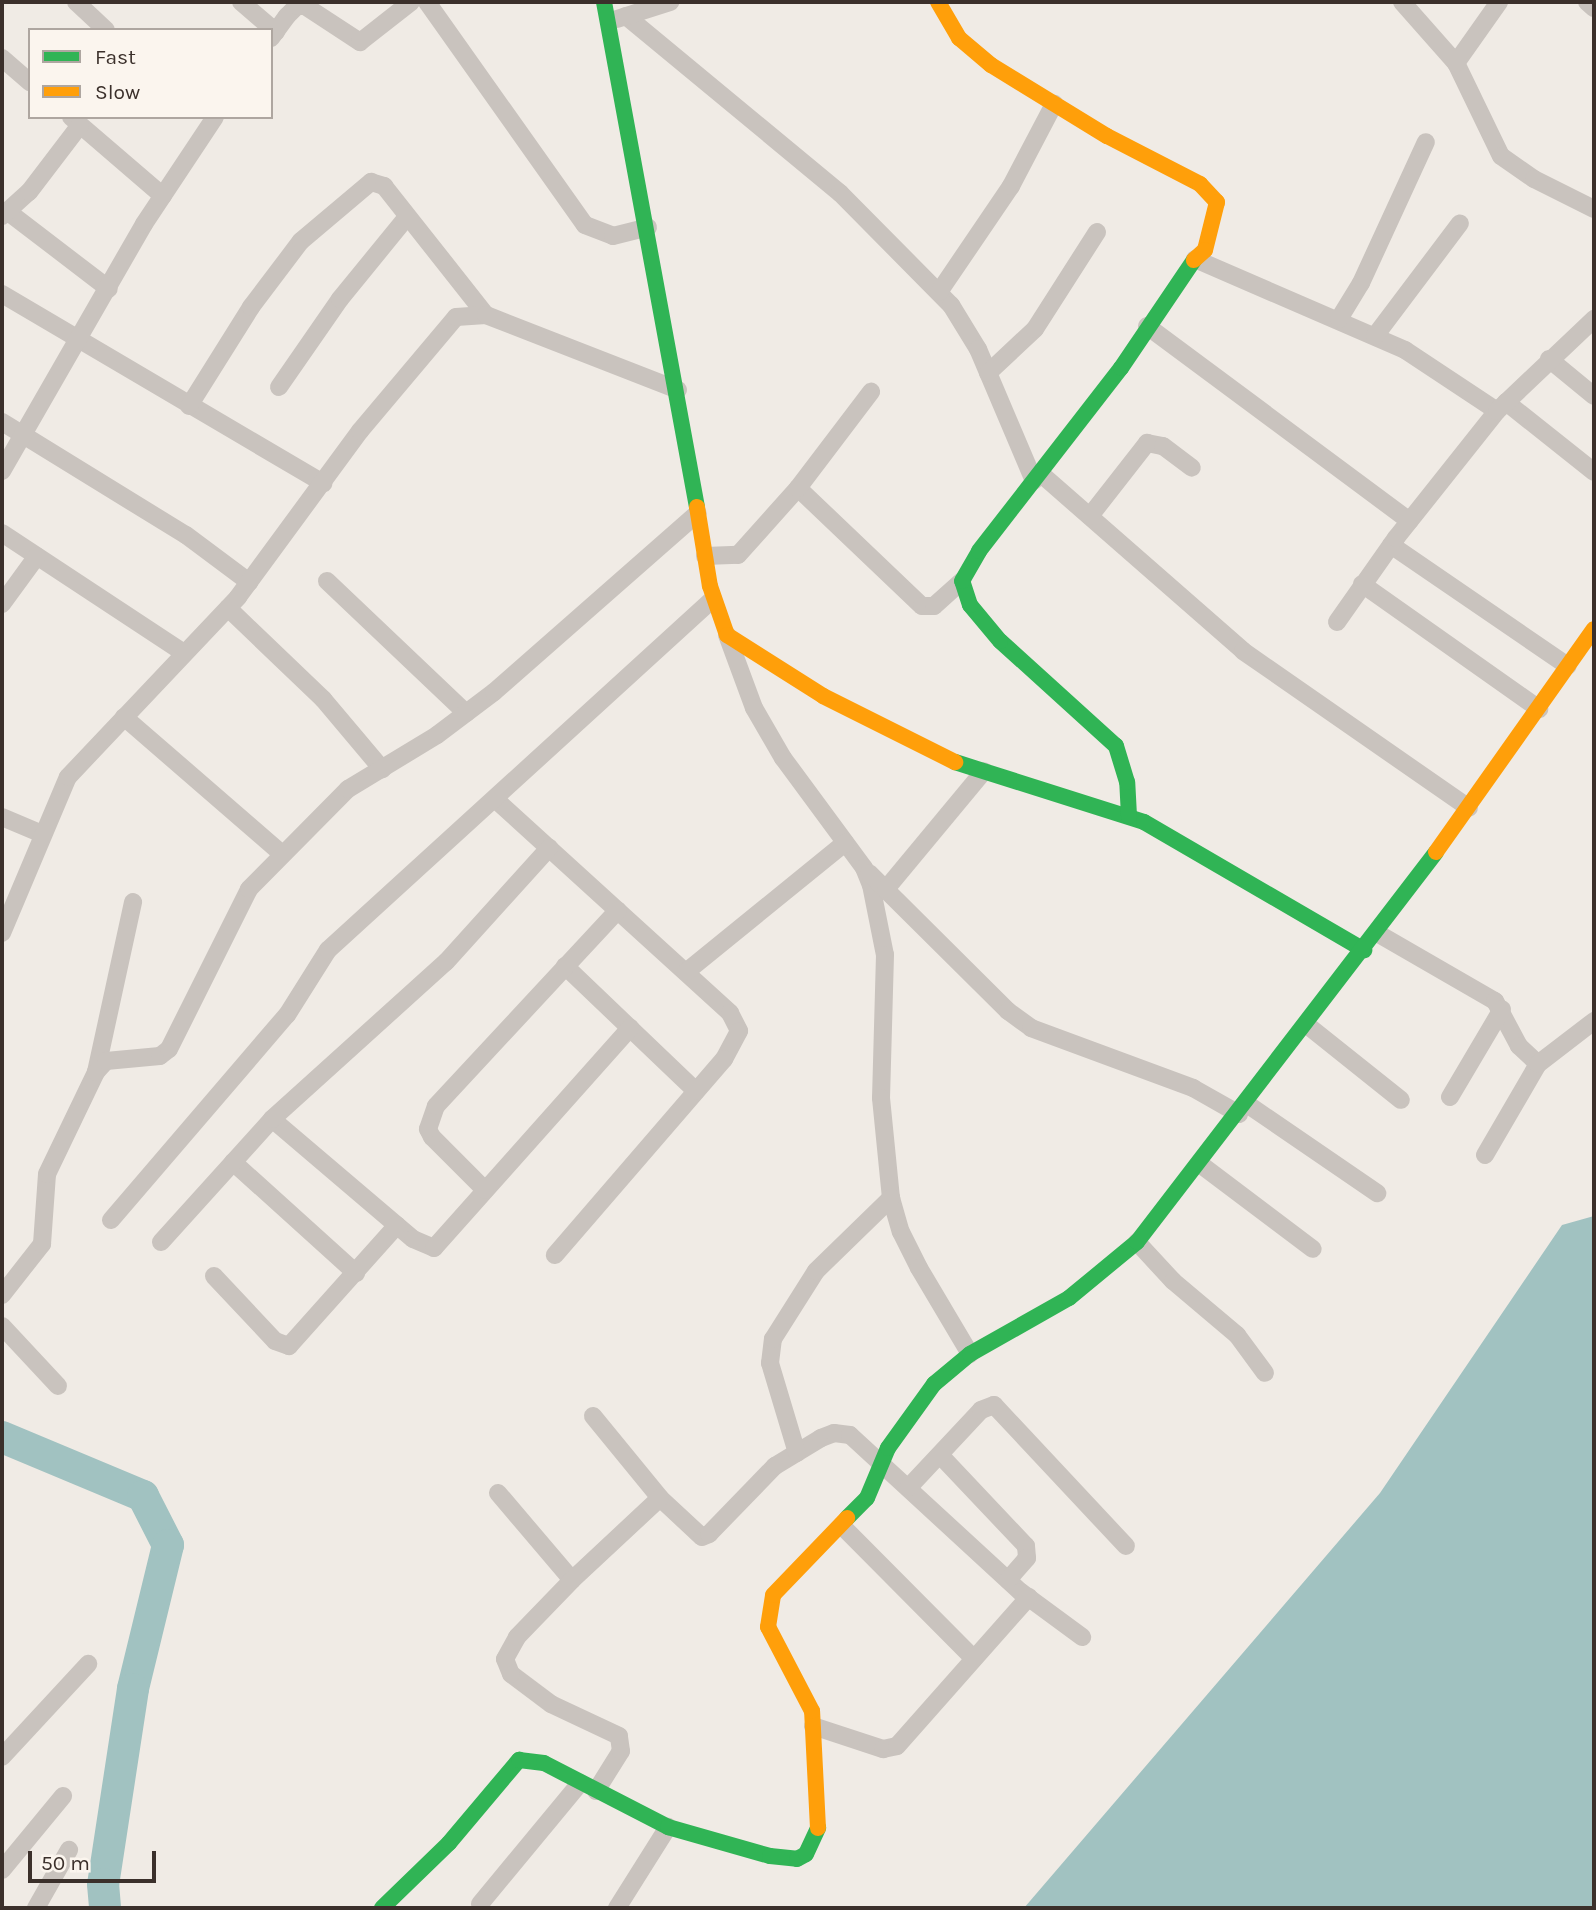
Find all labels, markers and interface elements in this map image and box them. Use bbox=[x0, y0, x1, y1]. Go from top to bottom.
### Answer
legend bbox=[28, 28, 273, 119]
text: Fast bbox=[95, 45, 136, 69]
text: Slow bbox=[95, 80, 140, 104]
scale bar bbox=[32, 1836, 159, 1880]
text: 50 m bbox=[41, 1851, 90, 1875]

